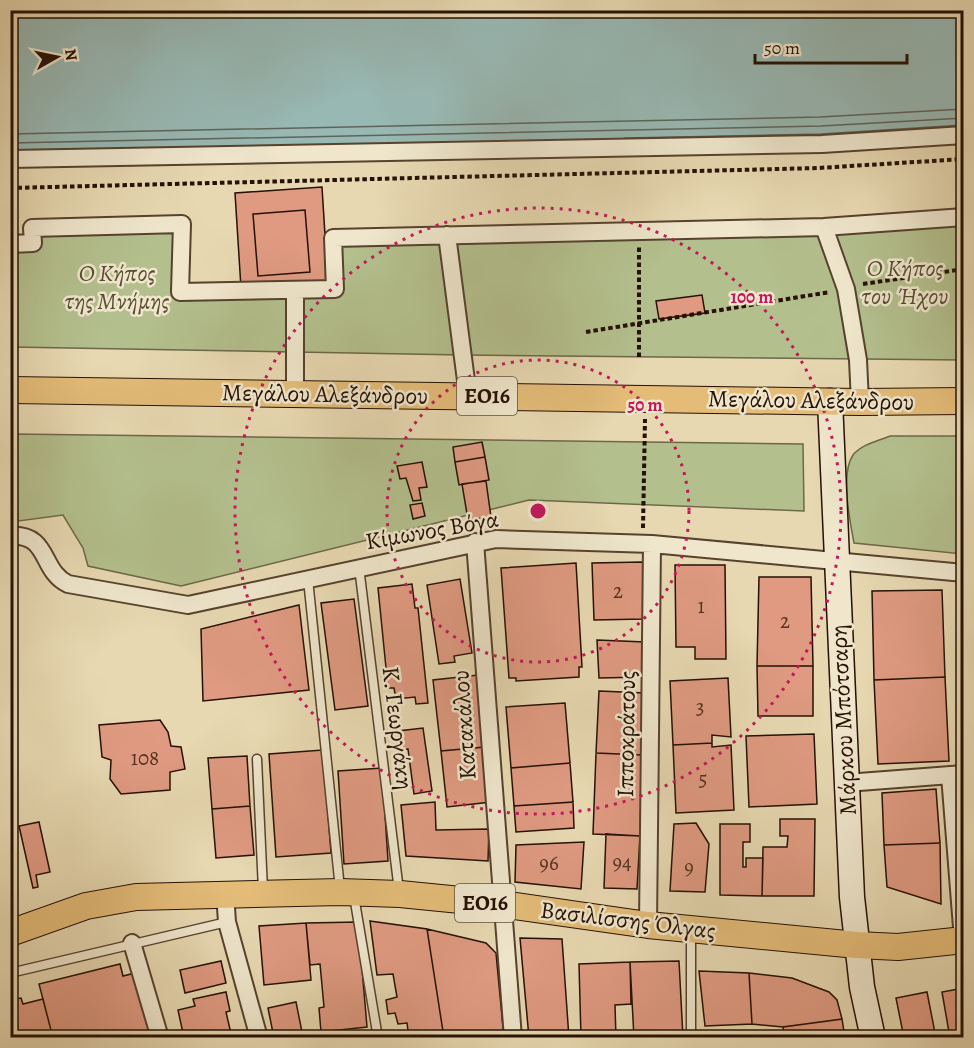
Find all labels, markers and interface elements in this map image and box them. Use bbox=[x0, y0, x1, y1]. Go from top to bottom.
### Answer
north arrow bbox=[27, 27, 87, 87]
scale bar bbox=[755, 27, 906, 65]
text: 50 m bbox=[764, 36, 800, 60]
text: N bbox=[59, 47, 83, 63]
park label: Ο Κήπος του Ήχου bbox=[862, 252, 948, 312]
park label: Ο Κήπος της Μνήμης bbox=[65, 257, 170, 317]
text: 100 m bbox=[731, 285, 773, 309]
street label: Μεγάλου Αλεξάνδρου bbox=[221, 376, 429, 412]
road number: ΕΟ16 bbox=[457, 377, 517, 415]
street label: Μεγάλου Αλεξάνδρου bbox=[707, 382, 915, 418]
text: 50 m bbox=[628, 393, 662, 417]
centre of rings bbox=[528, 501, 548, 521]
street label: Κίμωνος Βόγα bbox=[363, 503, 501, 557]
house number: 2 bbox=[613, 577, 623, 605]
house number: 1 bbox=[697, 592, 705, 620]
house number: 2 bbox=[780, 607, 790, 635]
street label: Μάρκου Μπότσαρη bbox=[822, 624, 864, 816]
street label: Κ. Γεωργάκη bbox=[375, 665, 421, 791]
street label: Κατακάλου bbox=[444, 669, 484, 781]
street label: Ιπποκράτους bbox=[609, 670, 643, 798]
house number: 3 bbox=[696, 693, 704, 721]
house number: 108 bbox=[131, 744, 159, 772]
house number: 5 bbox=[698, 765, 708, 793]
house number: 94 bbox=[612, 848, 632, 876]
house number: 96 bbox=[539, 849, 559, 877]
house number: 9 bbox=[684, 853, 694, 881]
road number: ΕΟ16 bbox=[455, 884, 515, 922]
street label: Βασιλίσσης Όλγας bbox=[538, 893, 718, 947]

